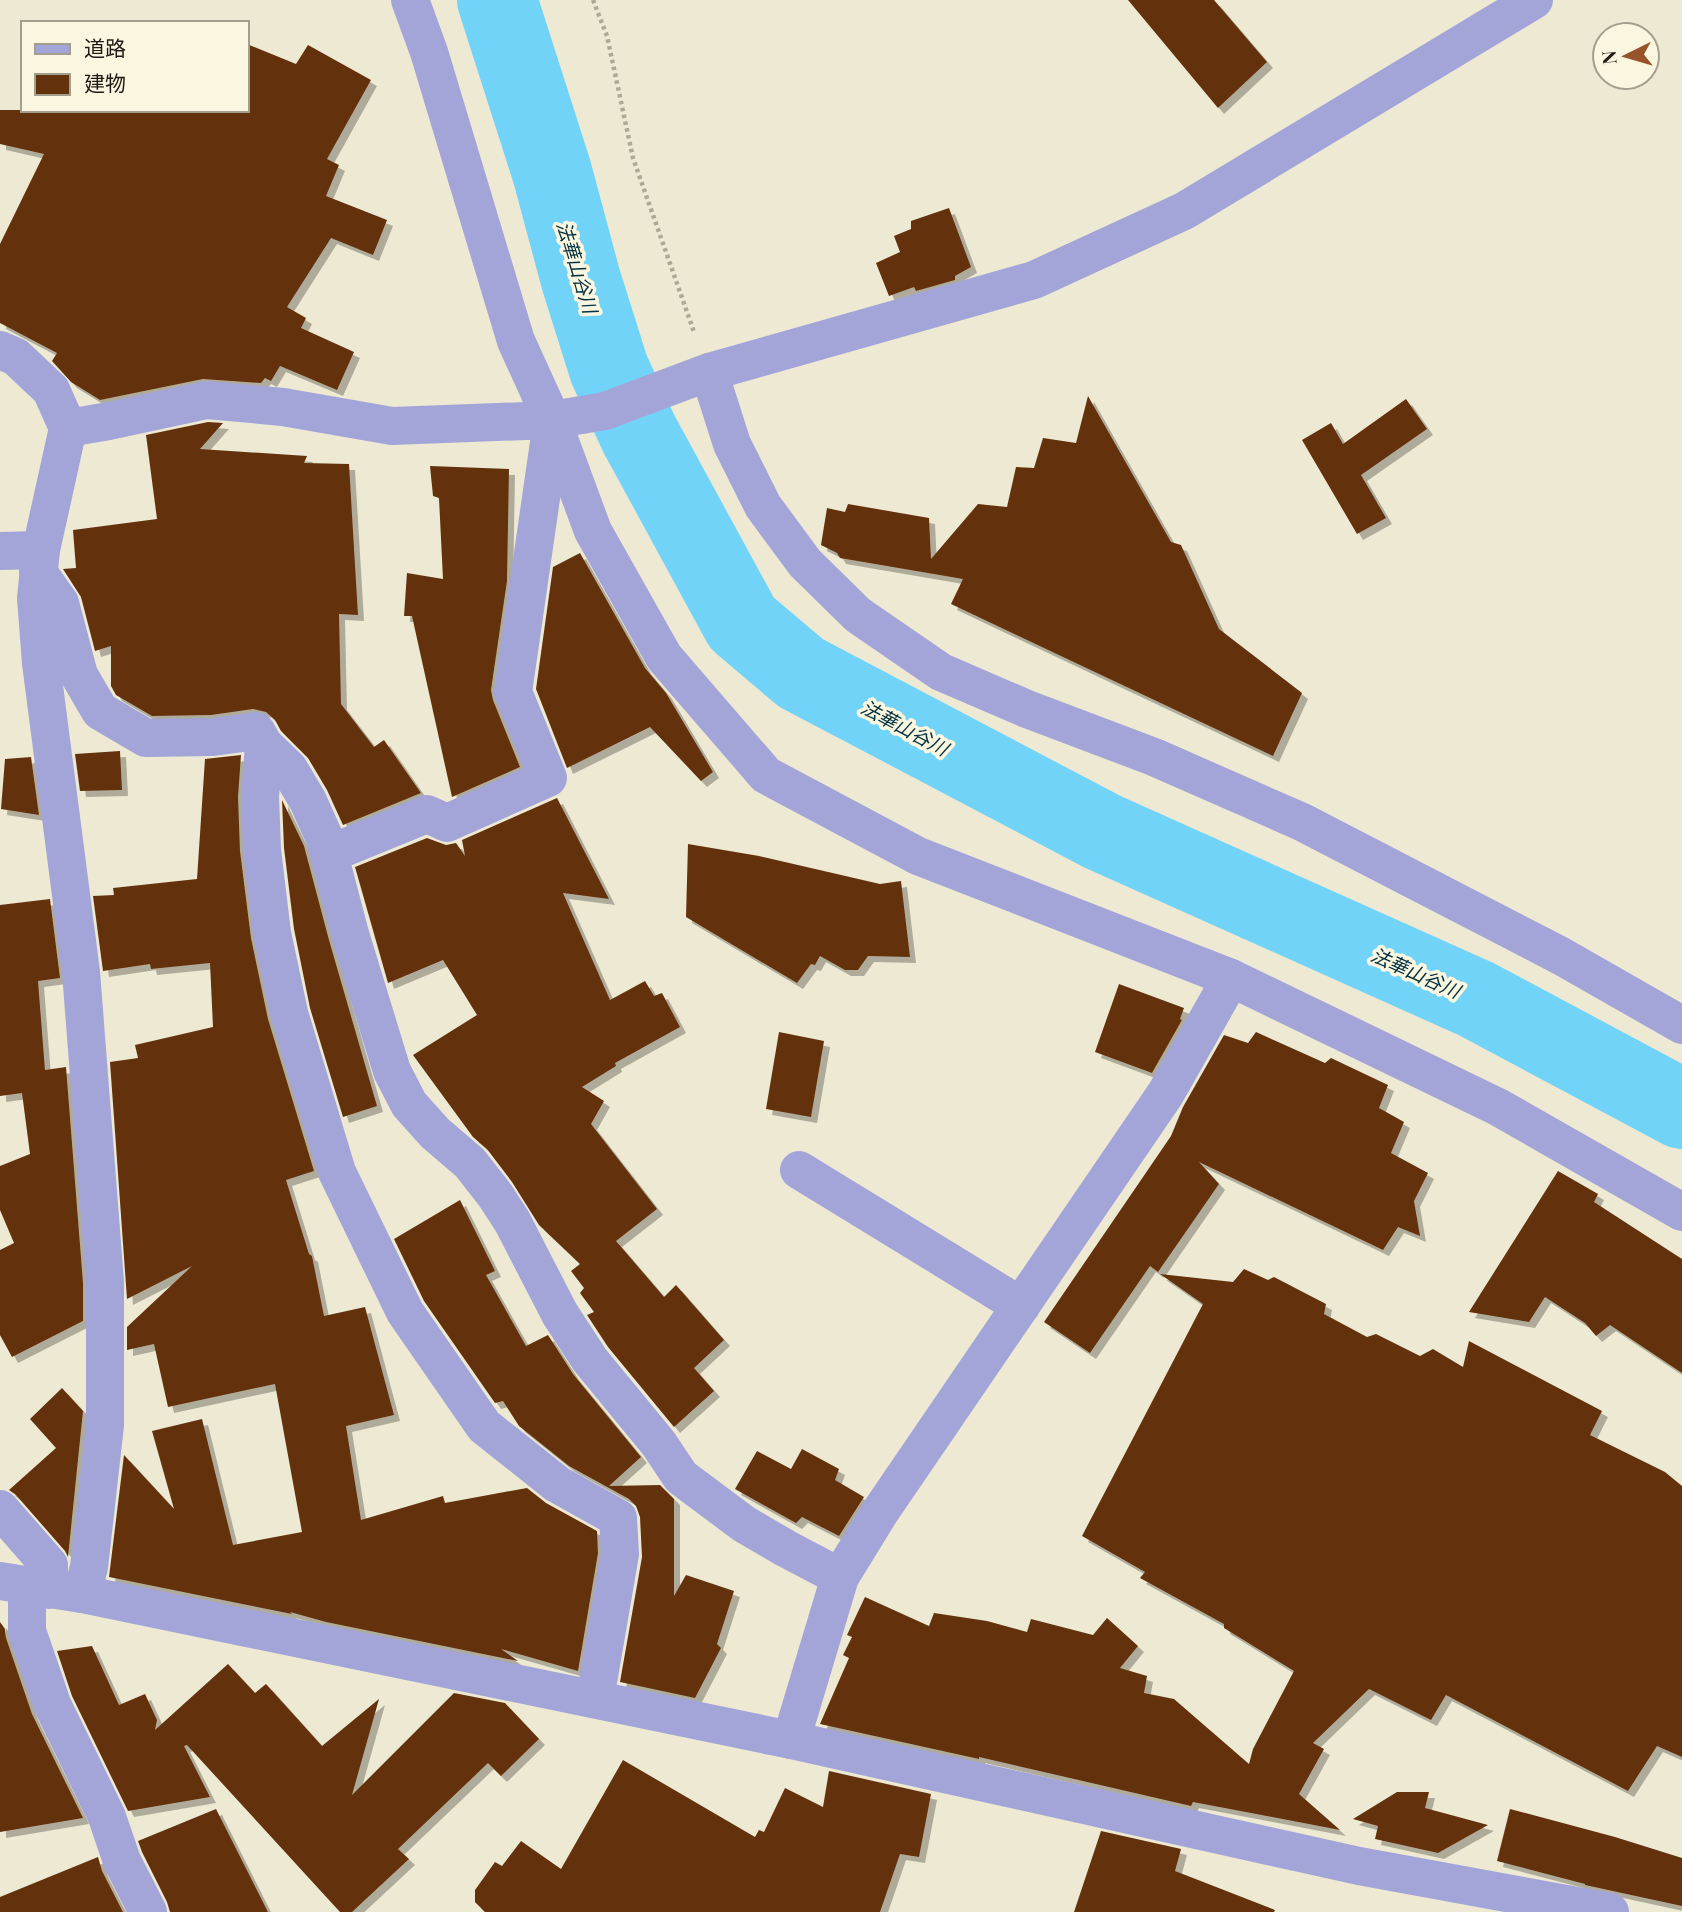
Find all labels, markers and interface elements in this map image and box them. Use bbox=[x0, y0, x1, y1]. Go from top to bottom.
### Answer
legend bbox=[21, 21, 248, 112]
north arrow bbox=[1591, 21, 1661, 91]
text: 道路 bbox=[84, 33, 126, 61]
text: N bbox=[1594, 49, 1622, 66]
text: 建物 bbox=[84, 68, 126, 96]
water label: 法華山谷川 bbox=[552, 218, 605, 318]
water label: 法華山谷川 bbox=[857, 693, 955, 762]
water label: 法華山谷川 bbox=[1367, 941, 1467, 1004]

